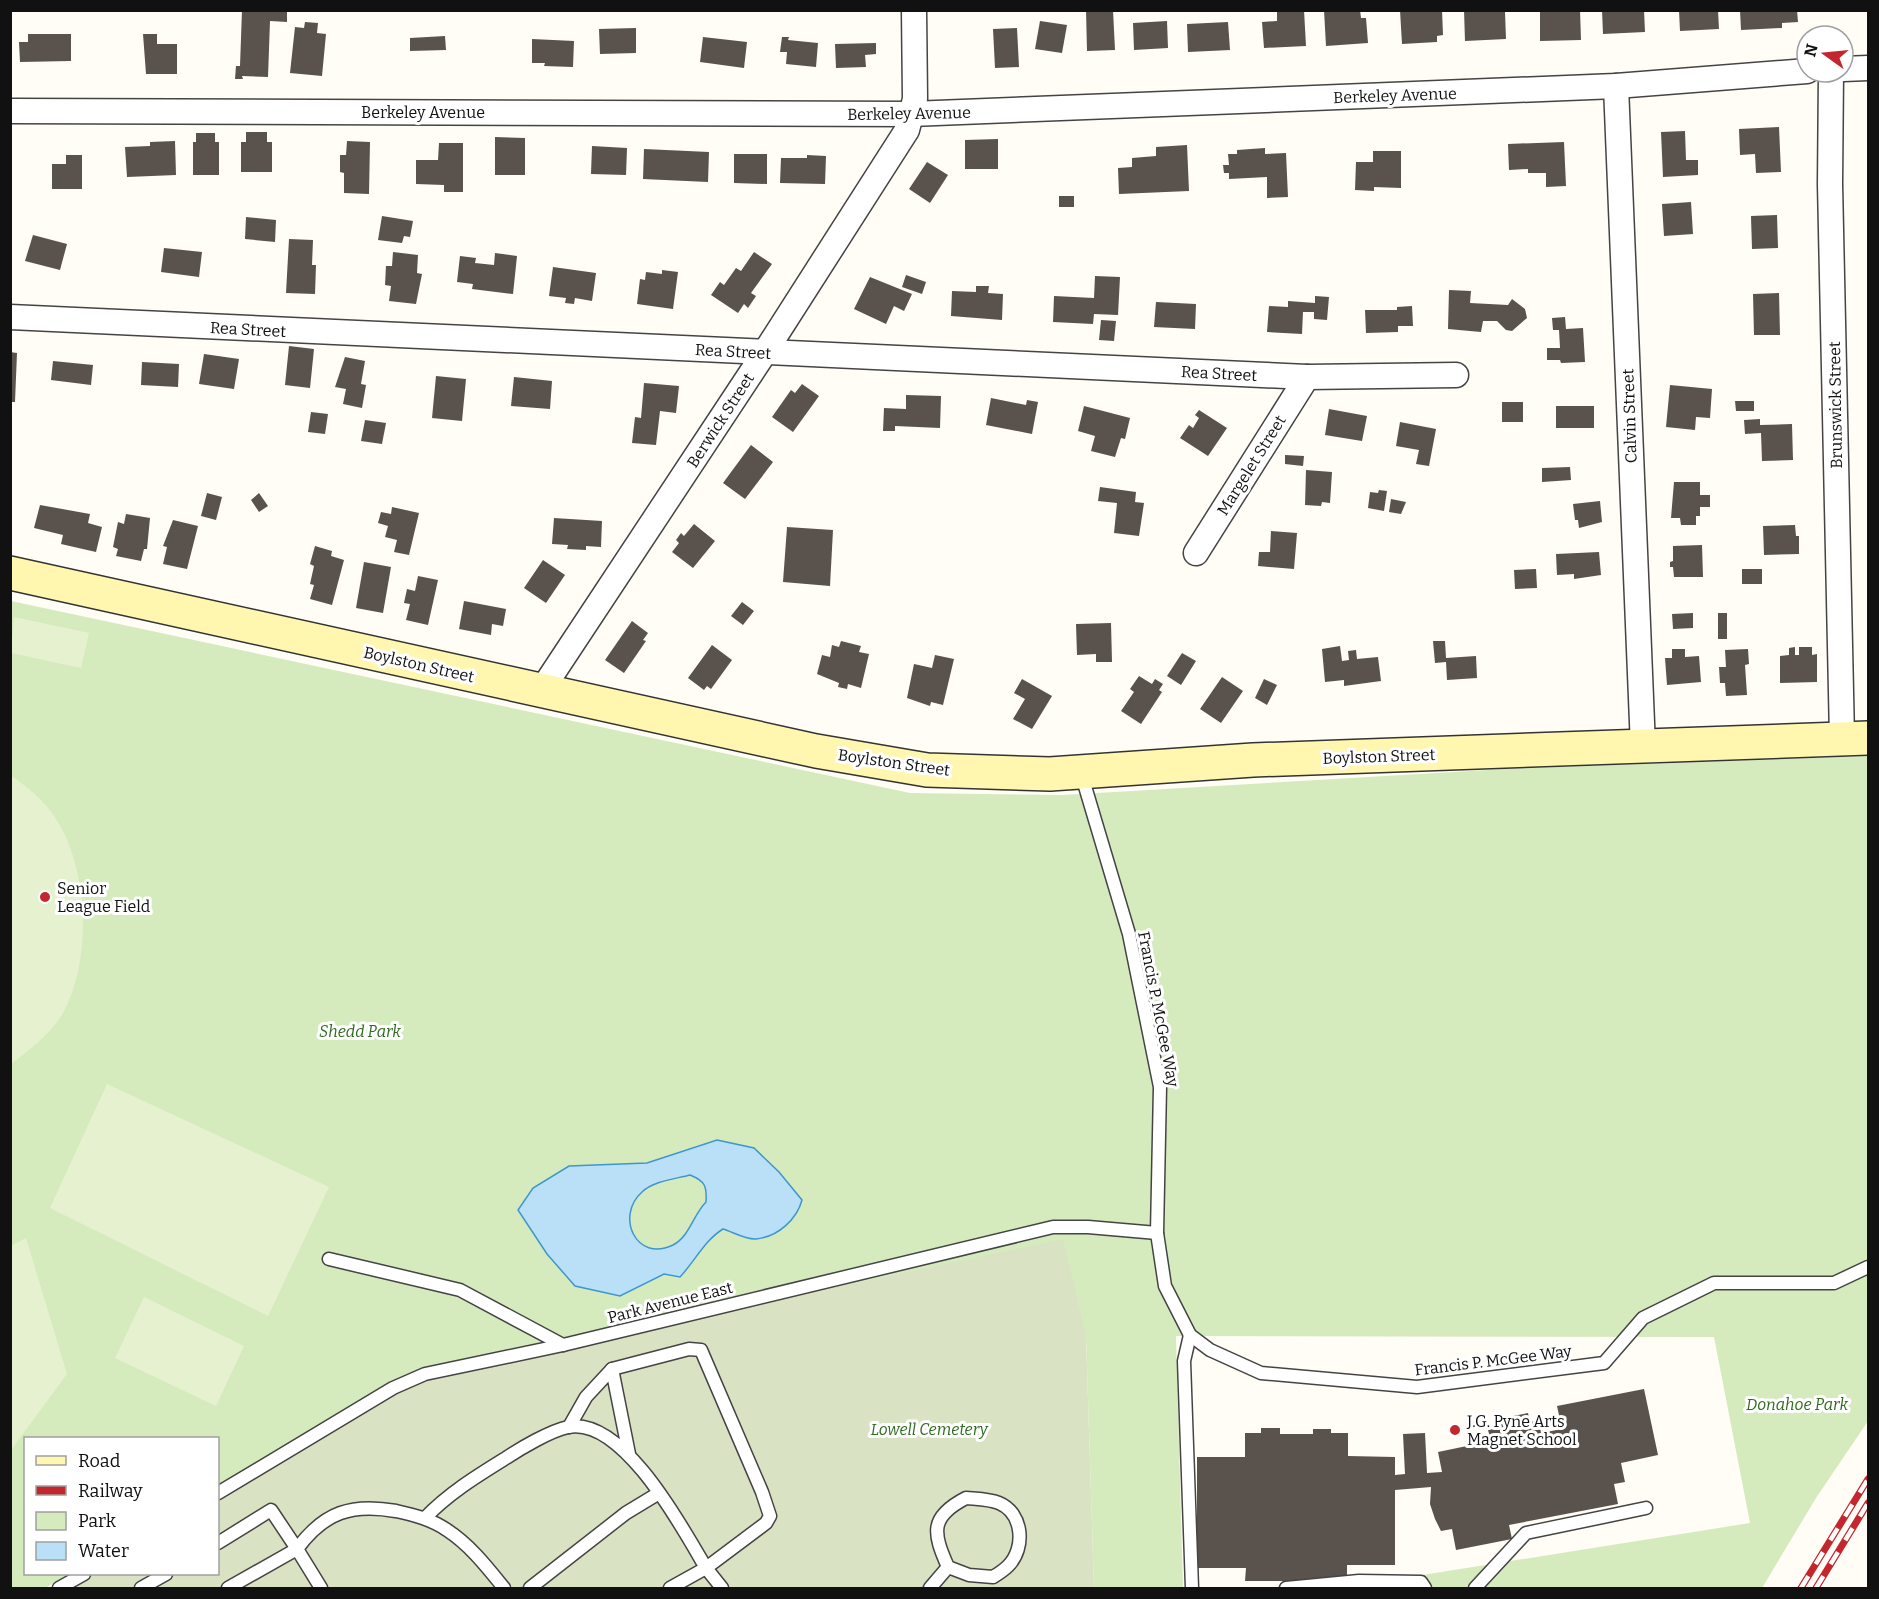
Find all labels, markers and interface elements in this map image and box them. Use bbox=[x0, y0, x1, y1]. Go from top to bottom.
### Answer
north arrow bbox=[1795, 24, 1855, 84]
text: N bbox=[1800, 42, 1822, 59]
street label: Berkeley Avenue bbox=[1333, 84, 1457, 107]
street label: Berkeley Avenue bbox=[361, 103, 485, 122]
street label: Berkeley Avenue bbox=[847, 103, 971, 124]
street label: Rea Street bbox=[209, 318, 287, 341]
street label: Rea Street bbox=[694, 340, 772, 363]
street label: Brunswick Street bbox=[1825, 341, 1846, 469]
street label: Rea Street bbox=[1180, 362, 1258, 385]
street label: Calvin Street bbox=[1618, 368, 1641, 464]
street label: Berwick Street bbox=[683, 369, 758, 471]
street label: Margelet Street bbox=[1213, 412, 1290, 519]
street label: Boylston Street bbox=[362, 643, 476, 686]
street label: Boylston Street bbox=[837, 745, 951, 780]
street label: Boylston Street bbox=[1322, 745, 1436, 768]
place label: Senior League Field bbox=[57, 879, 151, 916]
marker: Senior League Field bbox=[38, 890, 52, 904]
street label: Francis P. McGee Way bbox=[1134, 930, 1183, 1089]
park label: Shedd Park bbox=[319, 1022, 401, 1041]
street label: Park Avenue East bbox=[606, 1278, 735, 1327]
street label: Francis P. McGee Way bbox=[1413, 1341, 1573, 1380]
park label: Donahoe Park bbox=[1746, 1395, 1848, 1414]
place label: J.G. Pyne Arts Magnet School bbox=[1466, 1412, 1577, 1449]
park label: Lowell Cemetery bbox=[870, 1420, 988, 1439]
marker: J.G. Pyne Arts Magnet School bbox=[1448, 1423, 1462, 1437]
legend bbox=[24, 1437, 219, 1575]
text: Road bbox=[78, 1450, 121, 1472]
text: Railway bbox=[78, 1480, 143, 1502]
text: Park bbox=[78, 1510, 117, 1532]
text: Water bbox=[78, 1540, 129, 1562]

